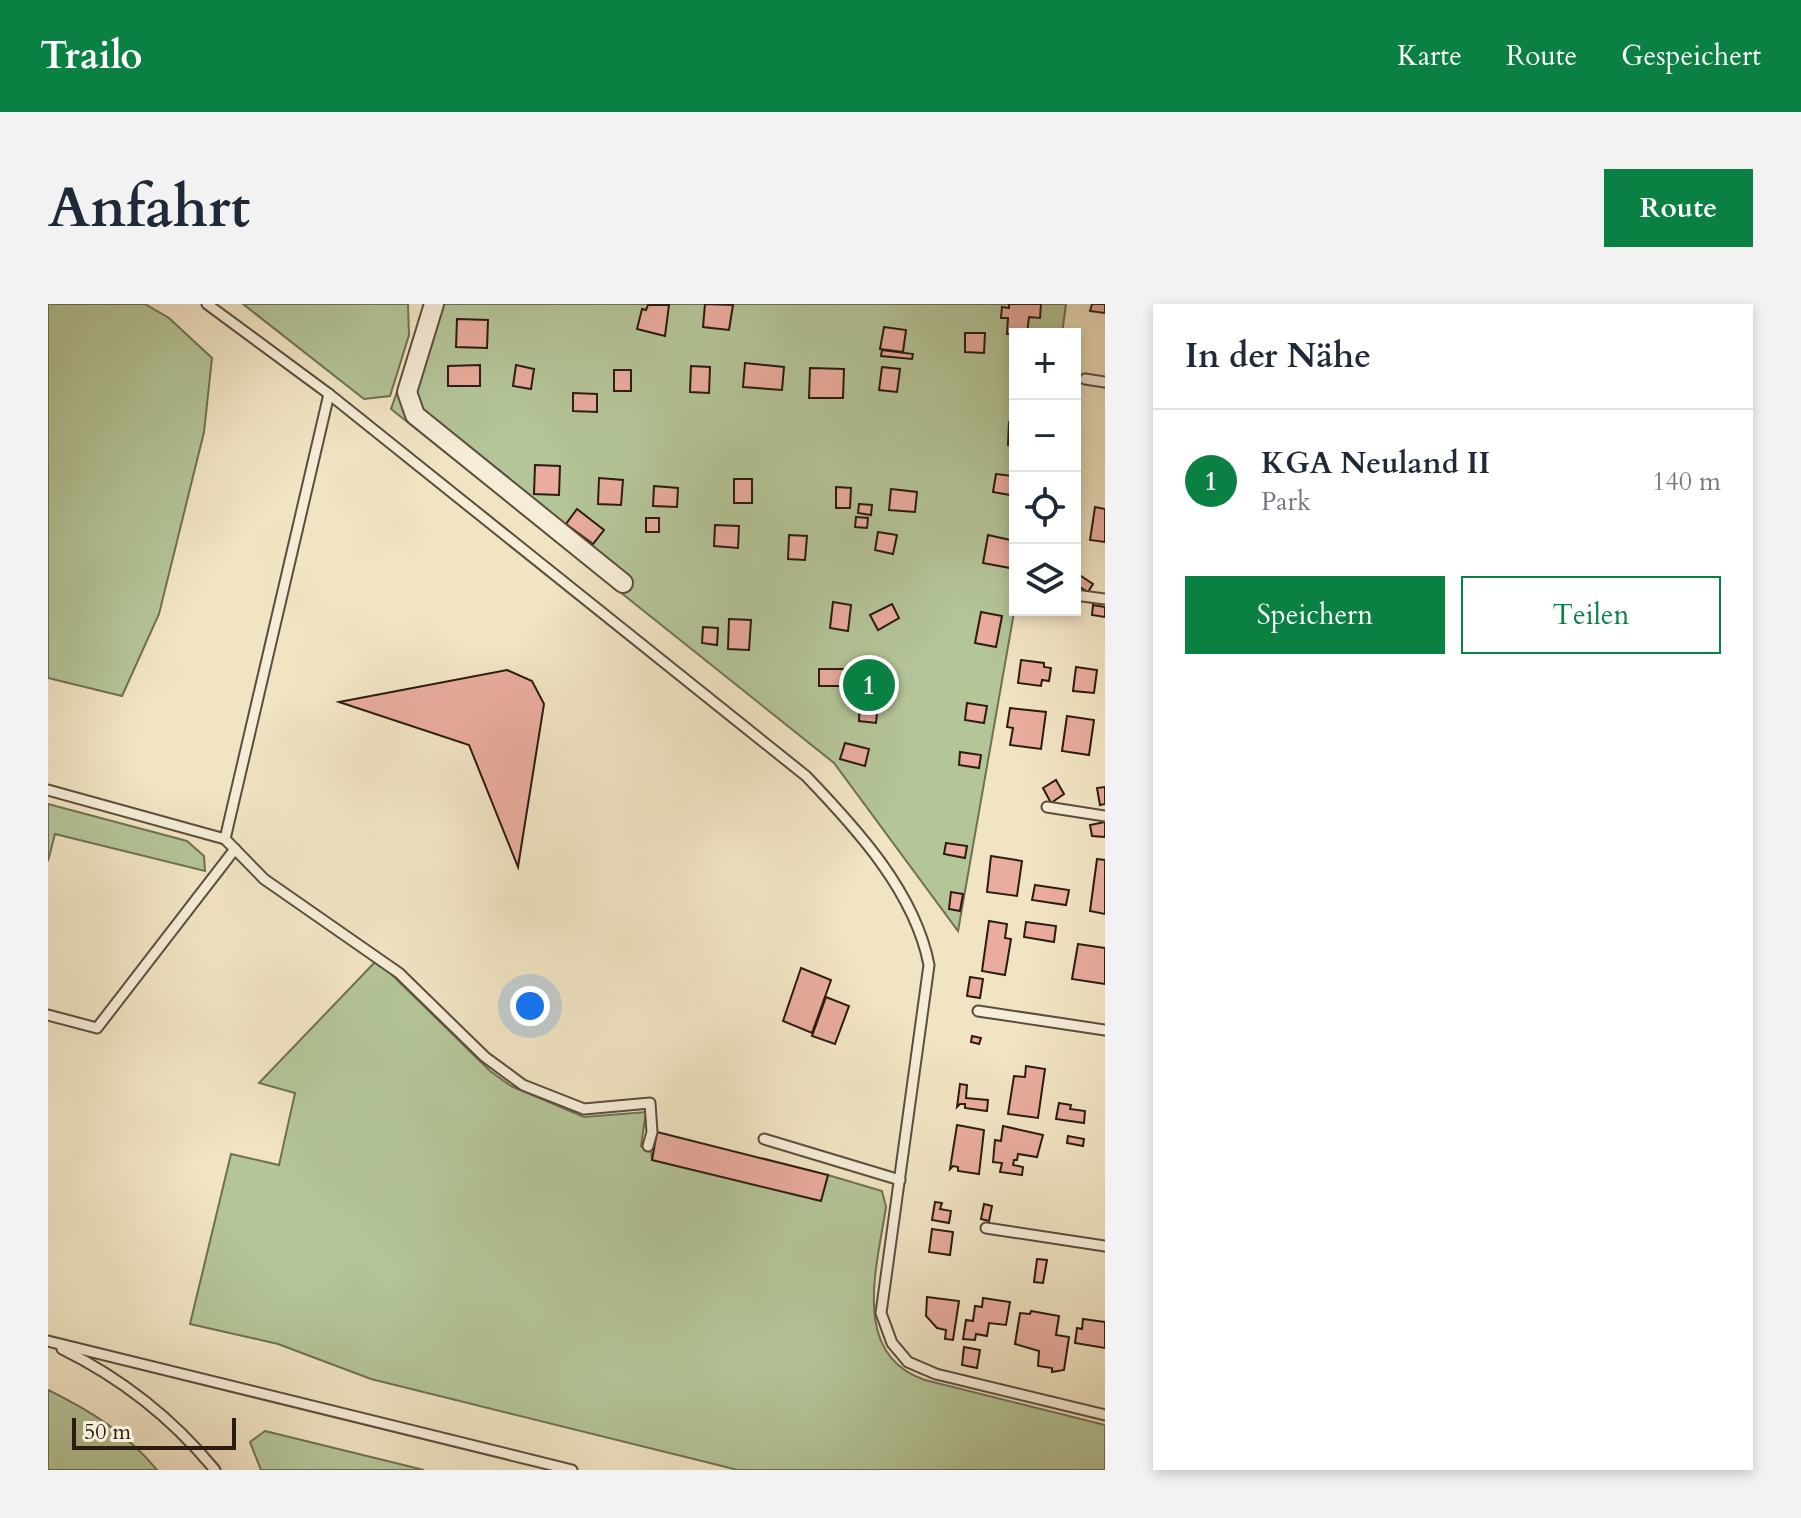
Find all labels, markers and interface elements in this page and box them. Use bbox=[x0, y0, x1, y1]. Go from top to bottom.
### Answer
text: Trailo bbox=[40, 30, 142, 82]
text: Karte bbox=[1397, 37, 1462, 75]
text: Route bbox=[1506, 37, 1577, 75]
text: Gespeichert bbox=[1621, 37, 1761, 75]
button: Route bbox=[1604, 169, 1753, 247]
text: Anfahrt bbox=[48, 171, 250, 246]
map controls bbox=[1009, 328, 1081, 616]
button: + bbox=[1009, 328, 1081, 400]
text: In der Nähe bbox=[1185, 333, 1371, 379]
button: − bbox=[1009, 400, 1081, 472]
text: KGA Neuland II bbox=[1261, 443, 1490, 484]
text: 1 bbox=[1204, 464, 1218, 499]
text: 140 m bbox=[1652, 464, 1721, 499]
button: locate bbox=[1009, 472, 1081, 544]
text: Park bbox=[1261, 484, 1311, 519]
button: layers bbox=[1009, 544, 1081, 616]
button: Speichern bbox=[1185, 576, 1445, 654]
button: Teilen bbox=[1461, 576, 1721, 654]
pin: 1 bbox=[843, 655, 895, 715]
your location bbox=[510, 986, 550, 1026]
scale bar bbox=[72, 1414, 236, 1450]
text: 50 m bbox=[84, 1417, 131, 1447]

